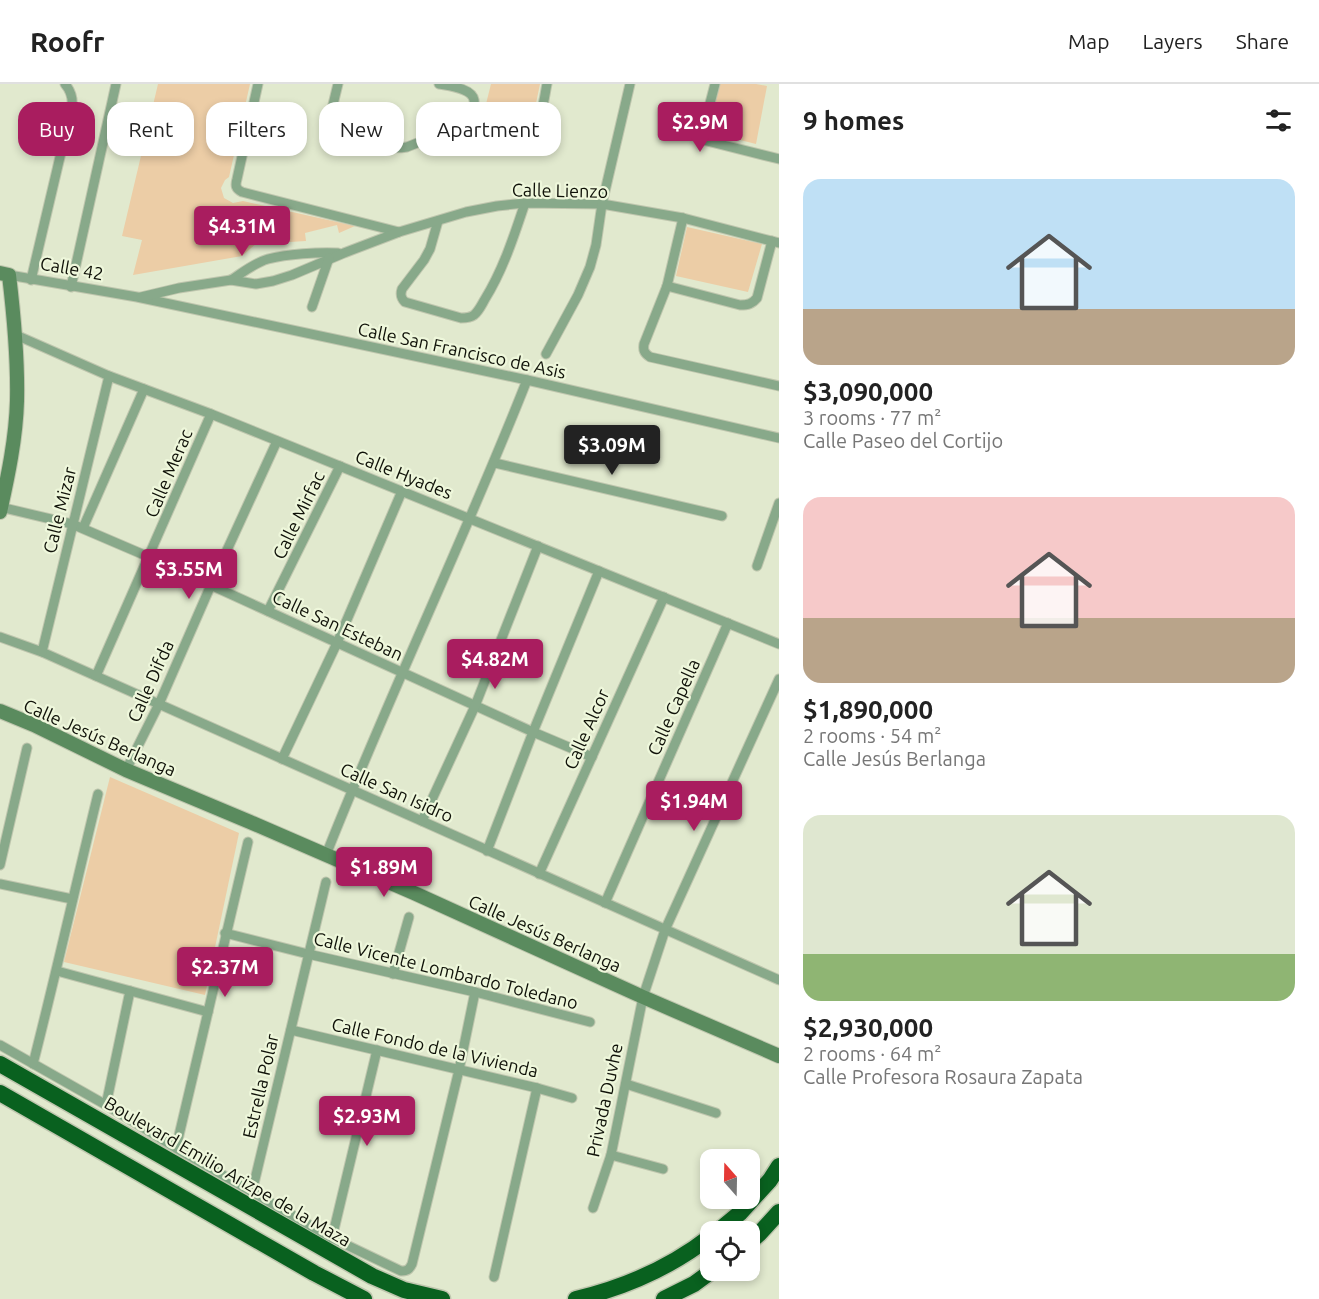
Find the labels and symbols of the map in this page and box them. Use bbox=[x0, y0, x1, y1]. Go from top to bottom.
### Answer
pin: $2.9M bbox=[658, 102, 742, 153]
street label: Calle Lienzo bbox=[512, 179, 608, 201]
pin: $4.31M bbox=[193, 206, 291, 257]
street label: Calle 42 bbox=[39, 253, 105, 283]
street label: Calle San Francisco de Asis bbox=[356, 318, 568, 382]
pin: $3.09M bbox=[563, 425, 661, 476]
street label: Calle Merac bbox=[140, 426, 196, 520]
street label: Calle Hyades bbox=[353, 446, 455, 503]
street label: Calle Mizar bbox=[39, 465, 79, 555]
street label: Calle Mirfac bbox=[268, 468, 328, 562]
pin: $3.55M bbox=[140, 549, 238, 600]
street label: Calle San Esteban bbox=[269, 586, 407, 664]
street label: Calle Difda bbox=[123, 637, 177, 725]
pin: $4.82M bbox=[446, 639, 544, 690]
street label: Calle Capella bbox=[643, 656, 703, 758]
street label: Calle Alcor bbox=[559, 686, 613, 772]
street label: Calle Jesús Berlanga bbox=[21, 694, 179, 780]
street label: Calle San Isidro bbox=[337, 758, 457, 826]
pin: $1.94M bbox=[645, 781, 743, 832]
pin: $1.89M bbox=[335, 847, 433, 898]
street label: Calle Jesús Berlanga bbox=[466, 890, 624, 976]
street label: Calle Vicente Lombardo Toledano bbox=[312, 927, 580, 1013]
pin: $2.37M bbox=[176, 947, 274, 998]
street label: Calle Fondo de la Vivienda bbox=[330, 1013, 540, 1081]
street label: Estrella Polar bbox=[238, 1032, 282, 1140]
street label: Privada Duvhe bbox=[582, 1041, 626, 1159]
street label: Boulevard Emilio Arizpe de la Maza bbox=[101, 1092, 355, 1250]
pin: $2.93M bbox=[318, 1096, 416, 1147]
north arrow bbox=[700, 1149, 760, 1209]

